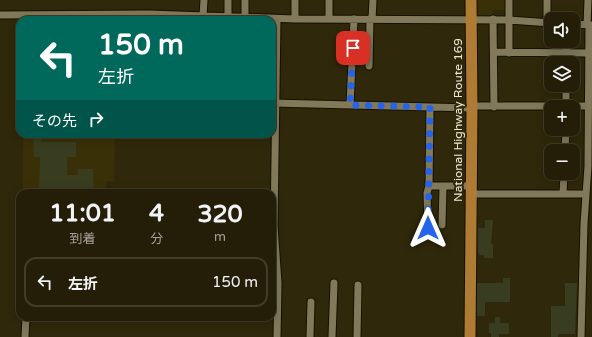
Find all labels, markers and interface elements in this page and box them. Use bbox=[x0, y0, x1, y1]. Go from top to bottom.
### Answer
map controls bbox=[544, 12, 580, 180]
button: sound bbox=[544, 12, 580, 48]
text: 150 m bbox=[98, 28, 184, 62]
pin bbox=[336, 31, 370, 65]
icon: left bbox=[32, 32, 84, 84]
icon: arrive bbox=[342, 37, 364, 59]
street label: National Highway Route 169 bbox=[451, 38, 465, 202]
button: layers bbox=[544, 56, 580, 92]
text: 左折 bbox=[98, 66, 134, 88]
button: + bbox=[544, 100, 580, 136]
icon: right bbox=[85, 108, 107, 130]
text: その先 bbox=[32, 112, 77, 130]
button: − bbox=[544, 144, 580, 180]
text: 11:01 bbox=[49, 199, 116, 228]
text: 4 bbox=[149, 199, 164, 228]
text: 320 bbox=[197, 200, 243, 229]
position arrow bbox=[407, 207, 449, 249]
text: m bbox=[214, 229, 226, 245]
text: 到着 bbox=[70, 231, 96, 247]
text: 分 bbox=[150, 231, 163, 247]
icon: left bbox=[34, 271, 56, 293]
text: 150 m bbox=[212, 273, 258, 291]
text: 左折 bbox=[68, 275, 98, 293]

